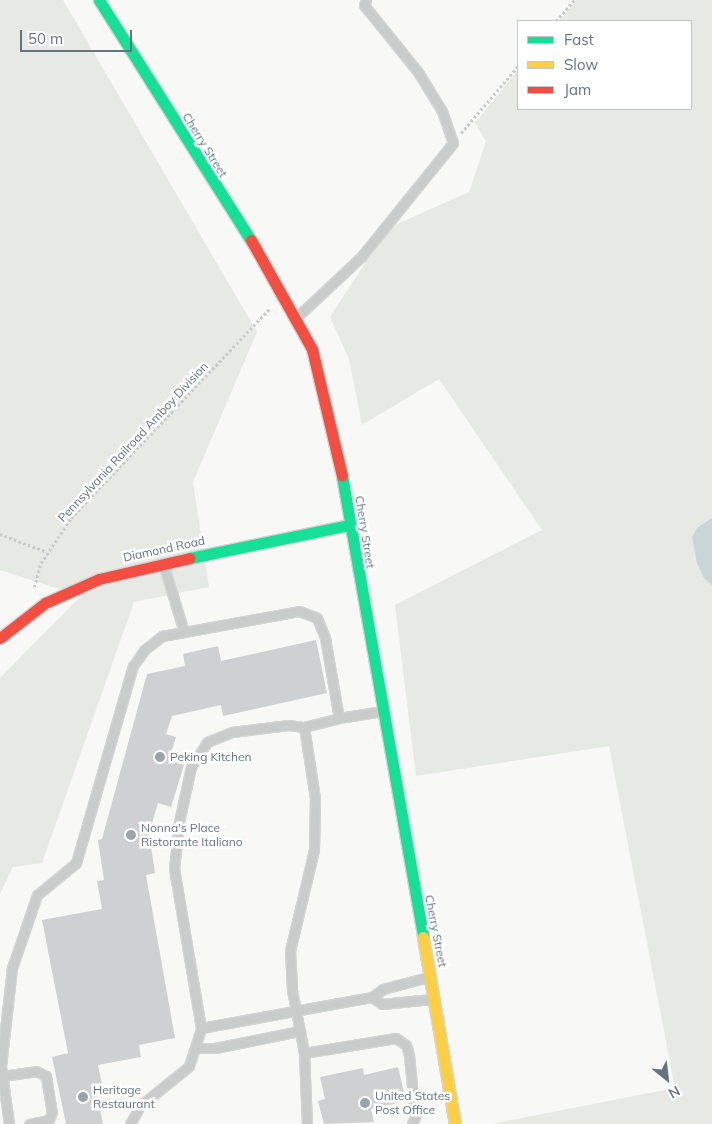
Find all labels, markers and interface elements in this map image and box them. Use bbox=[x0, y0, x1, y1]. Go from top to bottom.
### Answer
scale bar bbox=[22, 20, 135, 52]
legend bbox=[517, 20, 692, 110]
text: 50 m bbox=[28, 29, 63, 48]
text: Fast bbox=[564, 30, 594, 49]
text: Slow bbox=[564, 55, 598, 74]
text: Jam bbox=[564, 80, 591, 99]
street label: Cherry Street bbox=[179, 110, 231, 180]
street label: Pennsylvania Railroad Amboy Division bbox=[55, 359, 211, 525]
street label: Cherry Street bbox=[352, 495, 378, 569]
street label: Diamond Road bbox=[122, 533, 206, 565]
place label: Peking Kitchen bbox=[170, 750, 252, 764]
marker: Peking Kitchen bbox=[154, 751, 166, 763]
place label: Nonna's Place Ristorante Italiano bbox=[141, 821, 243, 849]
marker: Nonna's Place Ristorante Italiano bbox=[125, 829, 137, 841]
street label: Cherry Street bbox=[422, 894, 450, 968]
north arrow bbox=[642, 1054, 692, 1104]
text: N bbox=[665, 1082, 683, 1103]
place label: Heritage Restaurant bbox=[93, 1083, 155, 1111]
place label: United States Post Office bbox=[375, 1089, 450, 1117]
marker: Heritage Restaurant bbox=[77, 1091, 89, 1103]
marker: United States Post Office bbox=[359, 1097, 371, 1109]

